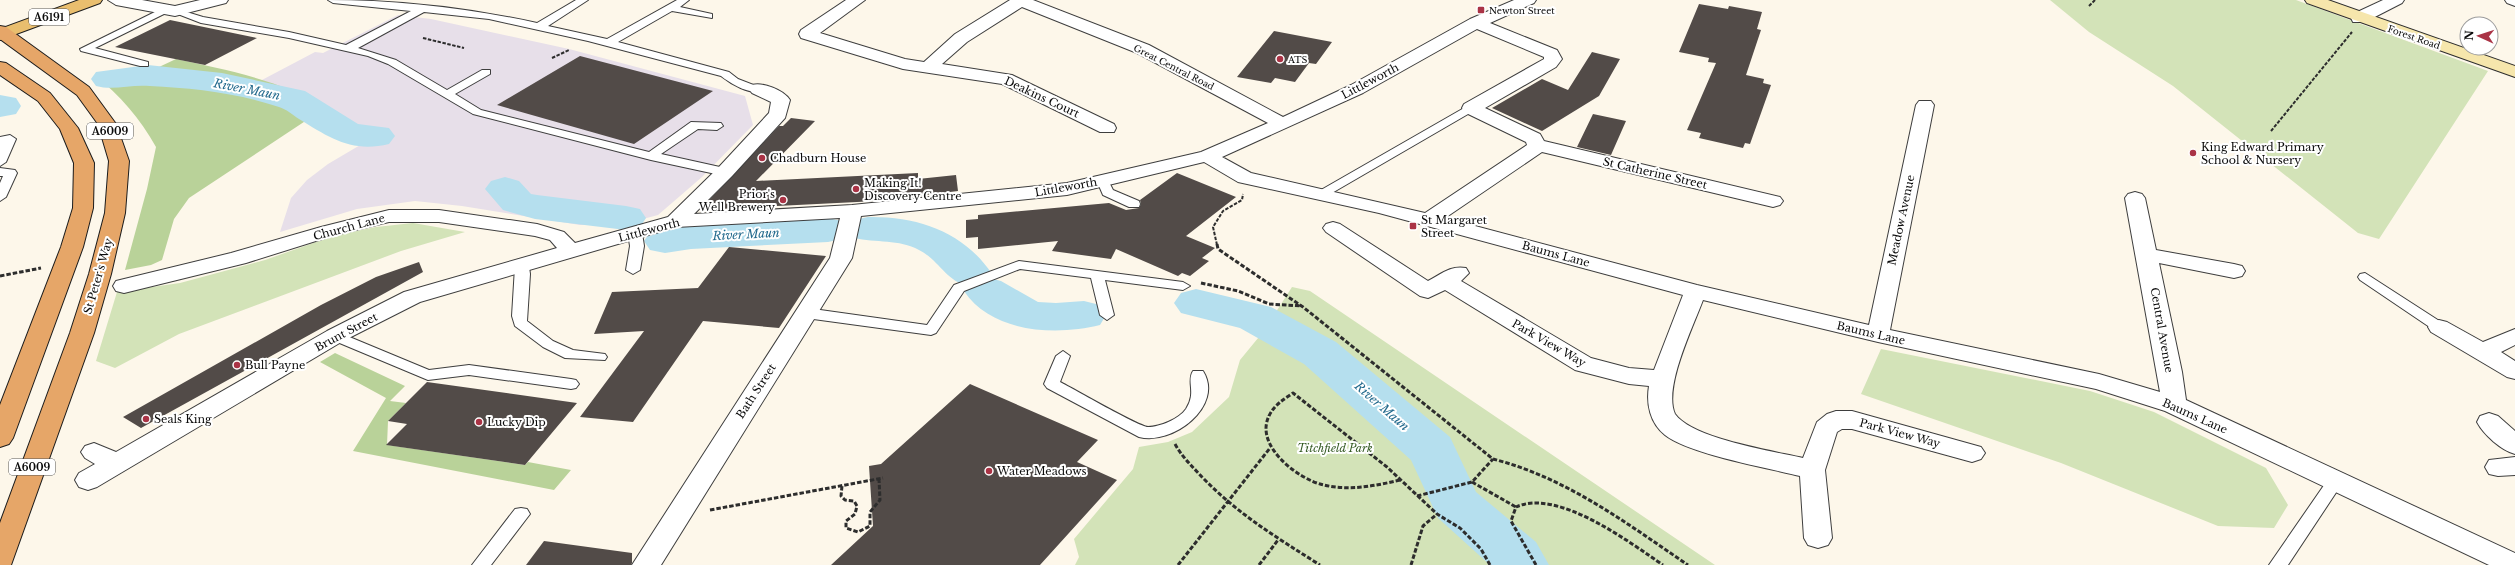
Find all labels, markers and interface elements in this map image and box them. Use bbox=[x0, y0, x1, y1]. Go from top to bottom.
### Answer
marker: Newton Street bbox=[1476, 5, 1486, 15]
place label: Newton Street bbox=[1489, 5, 1555, 16]
road number: A6191 bbox=[29, 9, 69, 25]
north arrow bbox=[2459, 16, 2499, 56]
street label: Forest Road bbox=[2386, 23, 2442, 51]
text: N bbox=[2462, 29, 2476, 41]
street label: Great Central Road bbox=[1132, 42, 1216, 92]
marker: ATS bbox=[1275, 54, 1285, 64]
place label: ATS bbox=[1287, 54, 1308, 65]
street label: Littleworth bbox=[1339, 60, 1402, 102]
street label: Deakins Court bbox=[1002, 74, 1083, 121]
water label: River Maun bbox=[212, 75, 282, 103]
road number: A6009 bbox=[87, 123, 133, 139]
place label: King Edward Primary School & Nursery bbox=[2201, 140, 2324, 167]
marker: King Edward Primary School & Nursery bbox=[2188, 148, 2198, 158]
place label: Chadburn House bbox=[770, 151, 866, 165]
marker: Chadburn House bbox=[757, 153, 767, 163]
street label: St Catherine Street bbox=[1602, 154, 1709, 192]
street label: Meadow Avenue bbox=[1885, 173, 1917, 267]
street label: Littleworth bbox=[1034, 175, 1099, 199]
place label: Making It! Discovery Centre bbox=[864, 176, 962, 203]
marker: Making It! Discovery Centre bbox=[851, 184, 861, 194]
place label: Prior's Well Brewery bbox=[698, 187, 775, 214]
marker: Prior's Well Brewery bbox=[778, 195, 788, 205]
street label: Church Lane bbox=[312, 211, 386, 243]
place label: St Margaret Street bbox=[1421, 213, 1488, 240]
street label: Littleworth bbox=[617, 215, 682, 245]
marker: St Margaret Street bbox=[1408, 221, 1418, 231]
water label: River Maun bbox=[711, 225, 780, 243]
street label: St Peter's Way bbox=[80, 236, 116, 316]
street label: Baums Lane bbox=[1520, 238, 1592, 270]
street label: Central Avenue bbox=[2148, 286, 2176, 374]
street label: Brunt Street bbox=[312, 309, 381, 354]
street label: Park View Way bbox=[1509, 316, 1589, 370]
street label: Baums Lane bbox=[1835, 318, 1907, 348]
place label: Bull Payne bbox=[245, 358, 305, 372]
marker: Bull Payne bbox=[232, 360, 242, 370]
street label: Bath Street bbox=[733, 360, 779, 421]
water label: River Maun bbox=[1351, 378, 1413, 434]
street label: Baums Lane bbox=[2160, 395, 2230, 437]
place label: Seals King bbox=[154, 412, 212, 426]
marker: Seals King bbox=[141, 414, 151, 424]
place label: Lucky Dip bbox=[487, 415, 546, 429]
street label: Park View Way bbox=[1858, 415, 1942, 451]
marker: Lucky Dip bbox=[474, 417, 484, 427]
park label: Titchfield Park bbox=[1297, 441, 1373, 455]
road number: A6009 bbox=[9, 459, 55, 475]
place label: Water Meadows bbox=[996, 464, 1086, 478]
marker: Water Meadows bbox=[984, 466, 994, 476]

